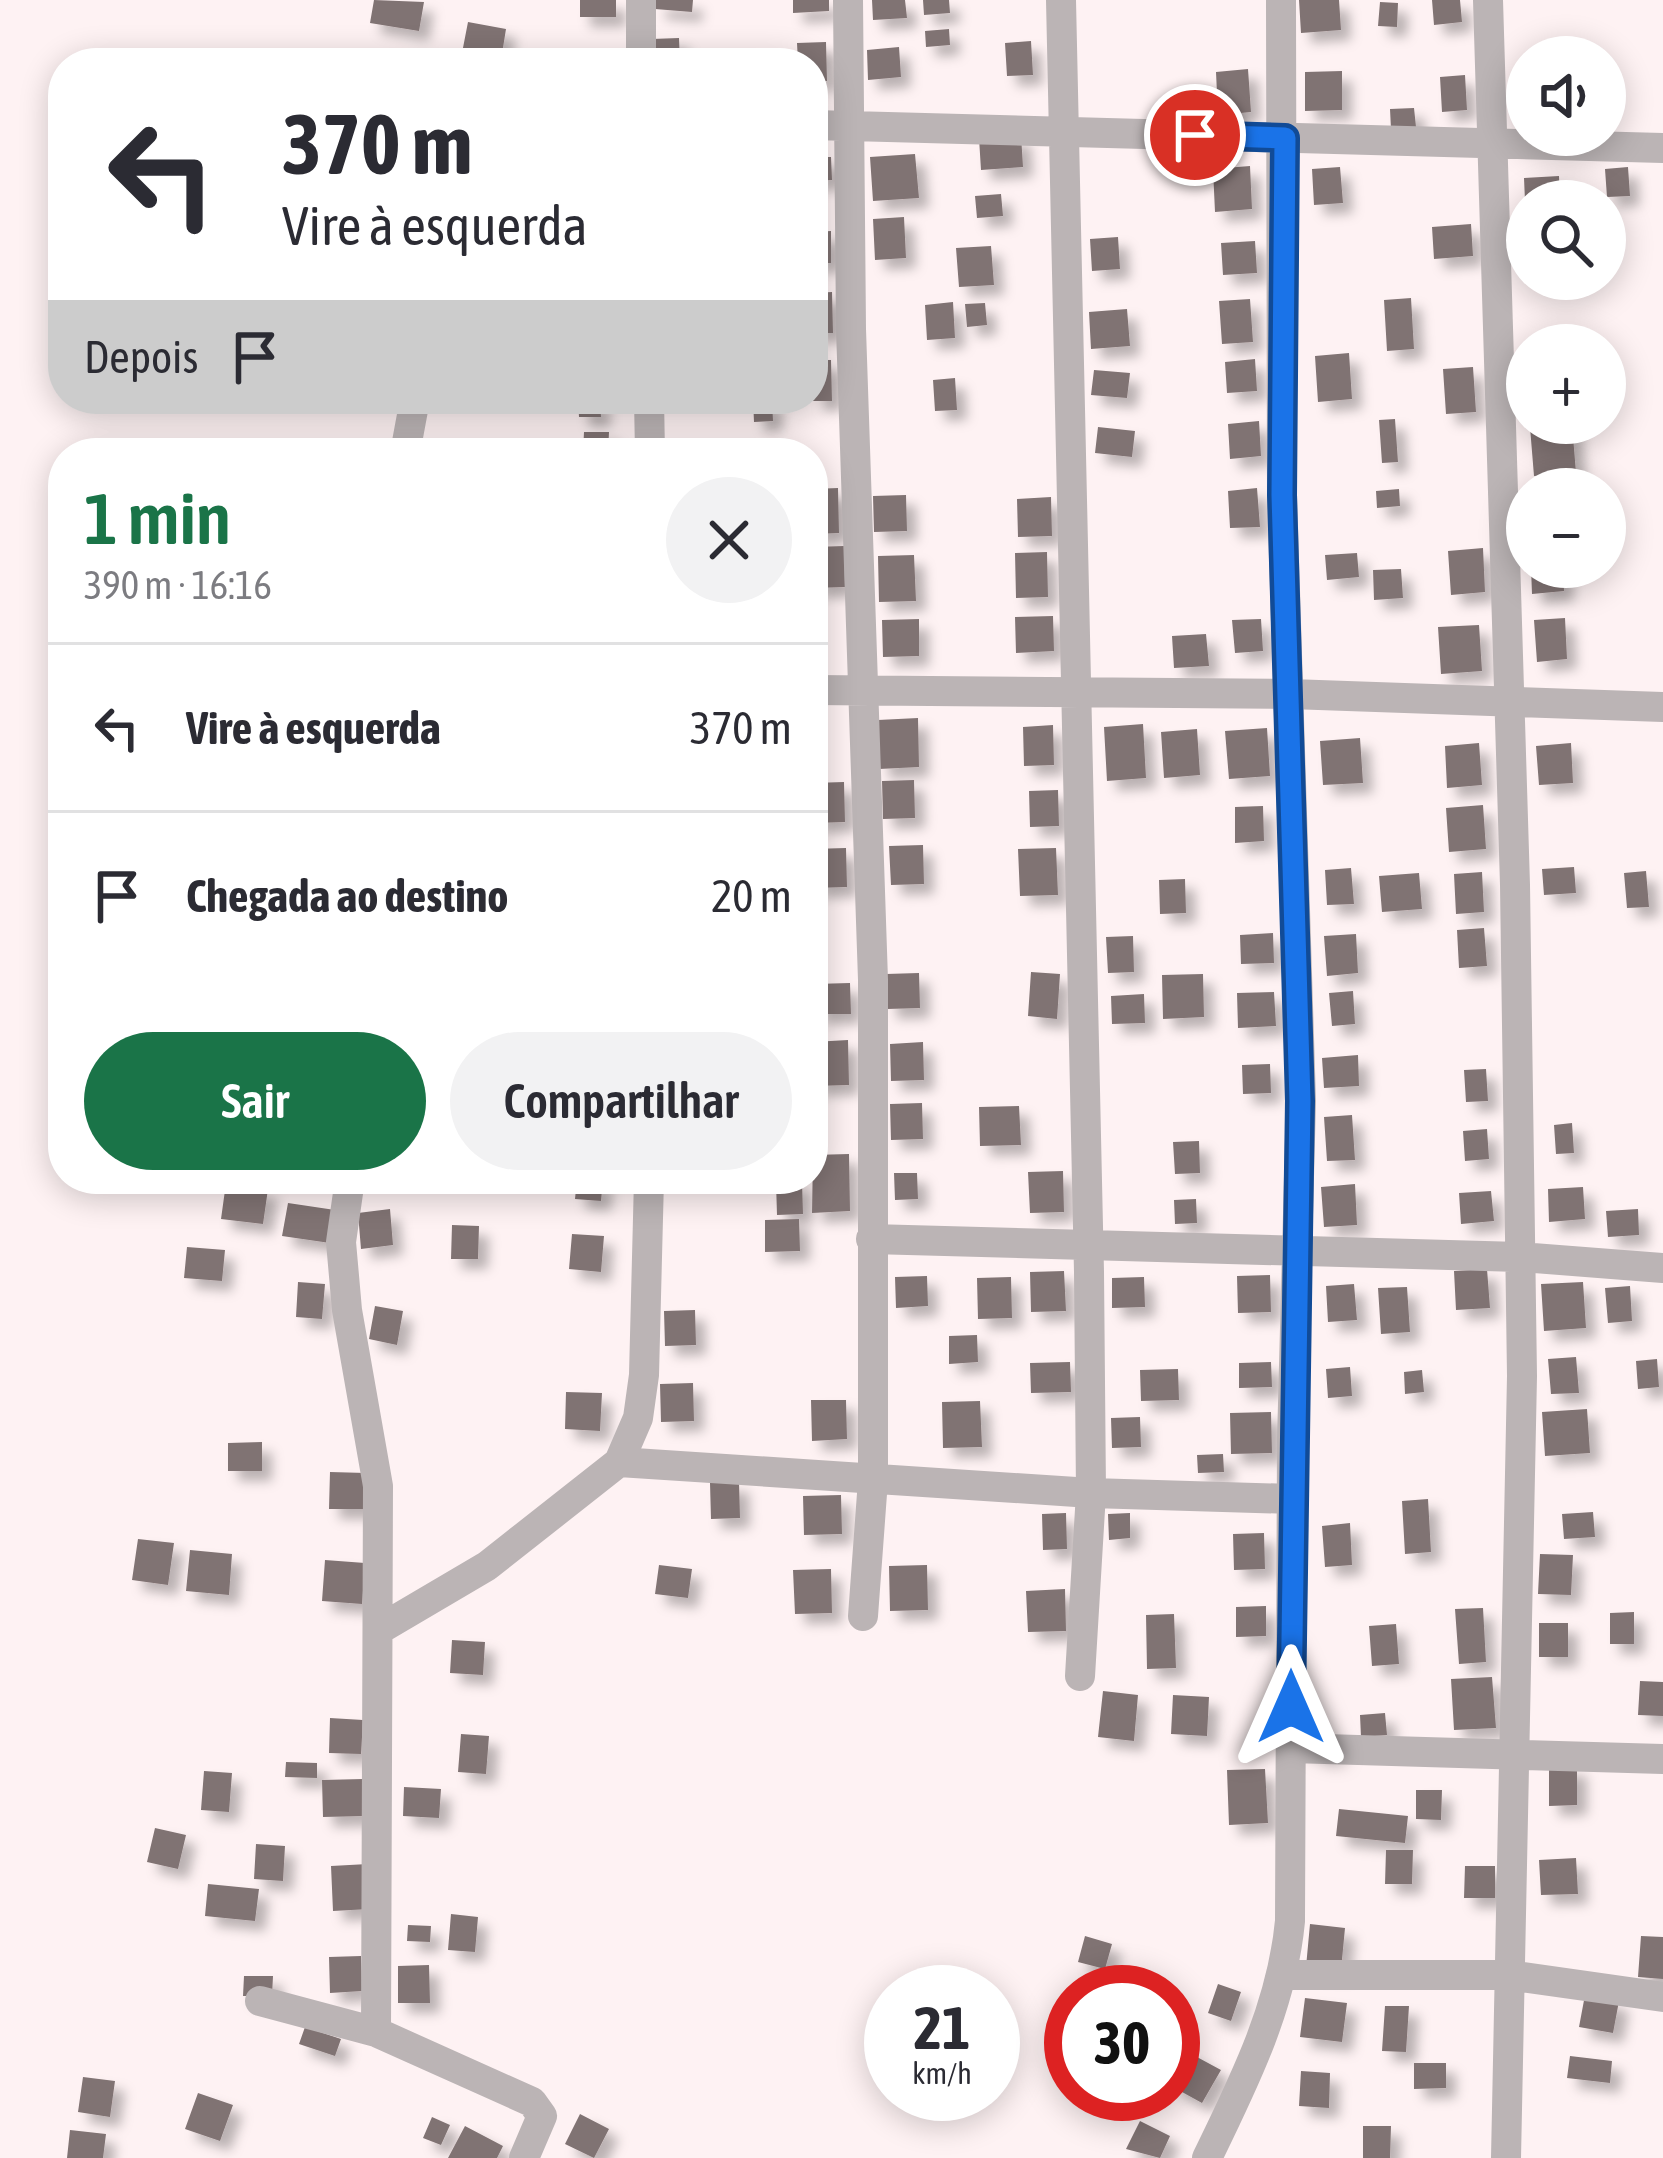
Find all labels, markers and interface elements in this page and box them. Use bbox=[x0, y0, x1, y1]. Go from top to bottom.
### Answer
map controls bbox=[1506, 36, 1626, 588]
button: sound bbox=[1506, 36, 1626, 156]
pin bbox=[1144, 84, 1246, 186]
icon: left bbox=[84, 96, 240, 252]
text: 370 m bbox=[282, 96, 472, 192]
icon: arrive bbox=[1162, 102, 1228, 168]
button: search bbox=[1506, 180, 1626, 300]
text: Vire à esquerda bbox=[282, 195, 588, 256]
icon: arrive bbox=[222, 324, 288, 390]
button: + bbox=[1506, 324, 1626, 444]
text: Depois bbox=[84, 331, 198, 383]
button: − bbox=[1506, 468, 1626, 588]
text: 1 min bbox=[84, 477, 231, 559]
button: close bbox=[666, 477, 792, 603]
text: 390 m · 16:16 bbox=[84, 563, 272, 607]
icon: left bbox=[84, 695, 150, 761]
text: Vire à esquerda bbox=[186, 702, 441, 754]
text: 370 m bbox=[690, 702, 792, 754]
icon: arrive bbox=[84, 863, 150, 929]
text: Chegada ao destino bbox=[186, 870, 508, 922]
text: 20 m bbox=[711, 870, 792, 922]
button: Sair bbox=[84, 1032, 426, 1170]
button: Compartilhar bbox=[450, 1032, 792, 1170]
position arrow bbox=[1228, 1644, 1354, 1770]
speed limit sign: 30 bbox=[1044, 1965, 1200, 2121]
text: 21 bbox=[914, 1993, 970, 2062]
text: km/h bbox=[912, 2056, 972, 2090]

